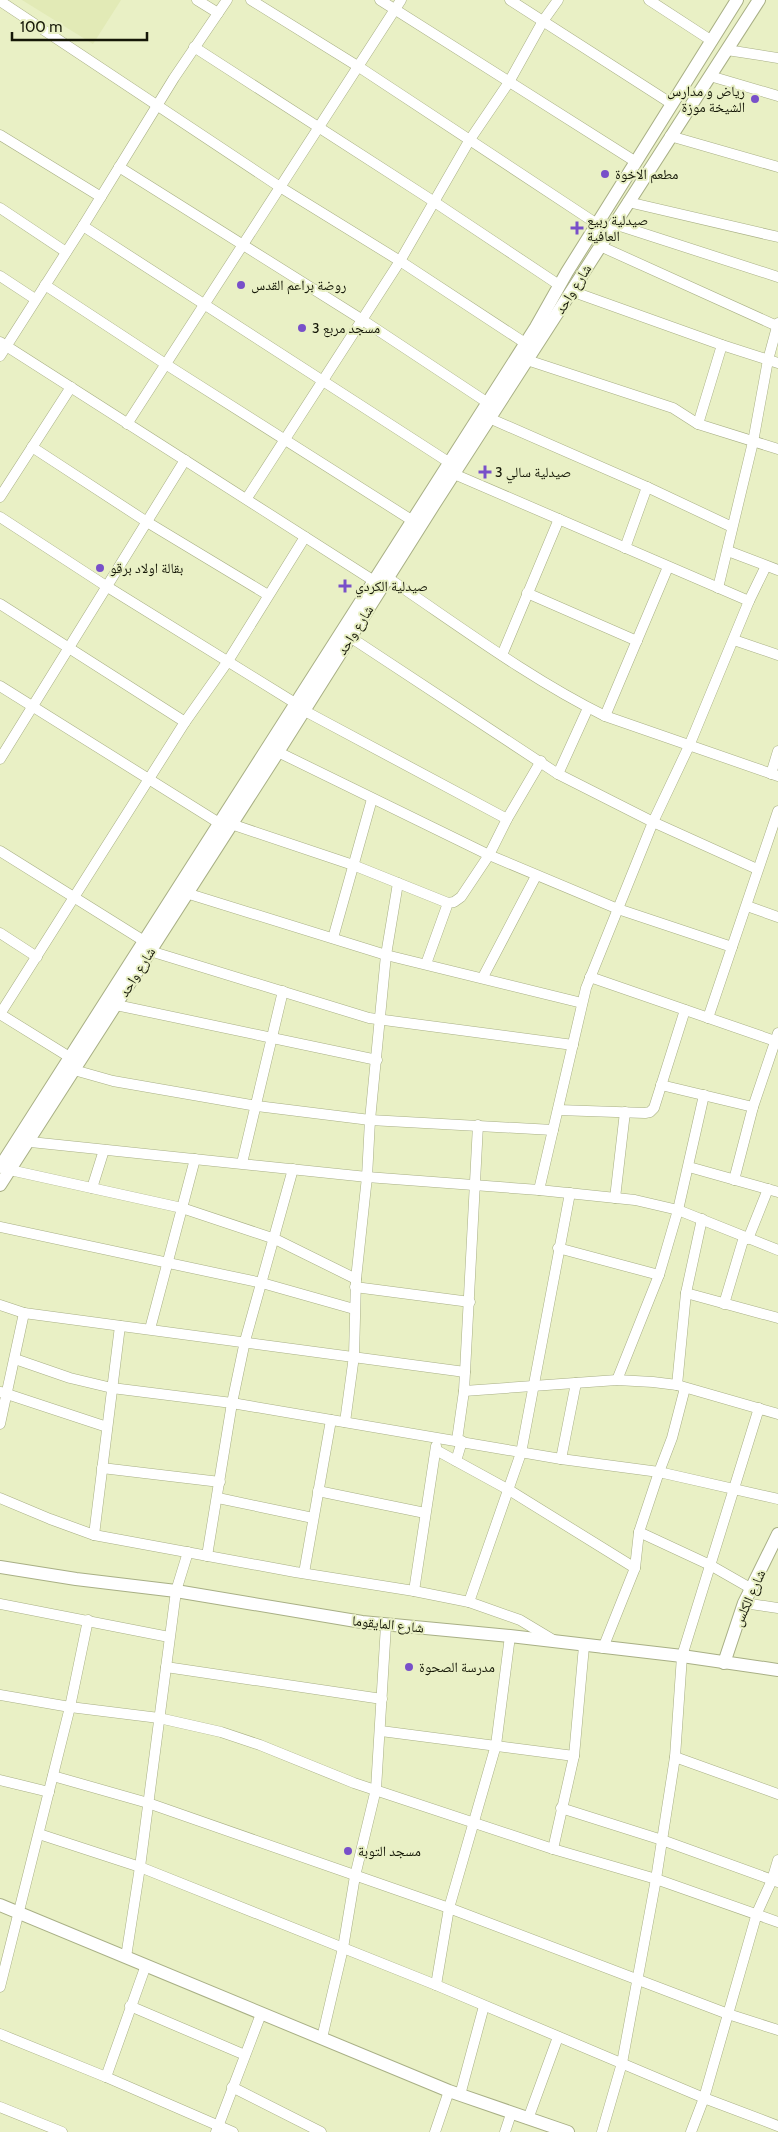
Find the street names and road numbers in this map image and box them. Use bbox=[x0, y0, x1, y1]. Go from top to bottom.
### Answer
street label: شارع واحد bbox=[551, 261, 596, 318]
street label: شارع واحد bbox=[333, 602, 378, 659]
street label: شارع واحد bbox=[115, 944, 160, 1001]
street label: شارع الكلس bbox=[729, 1567, 770, 1630]
street label: شارع المايقوما bbox=[351, 1611, 425, 1638]

